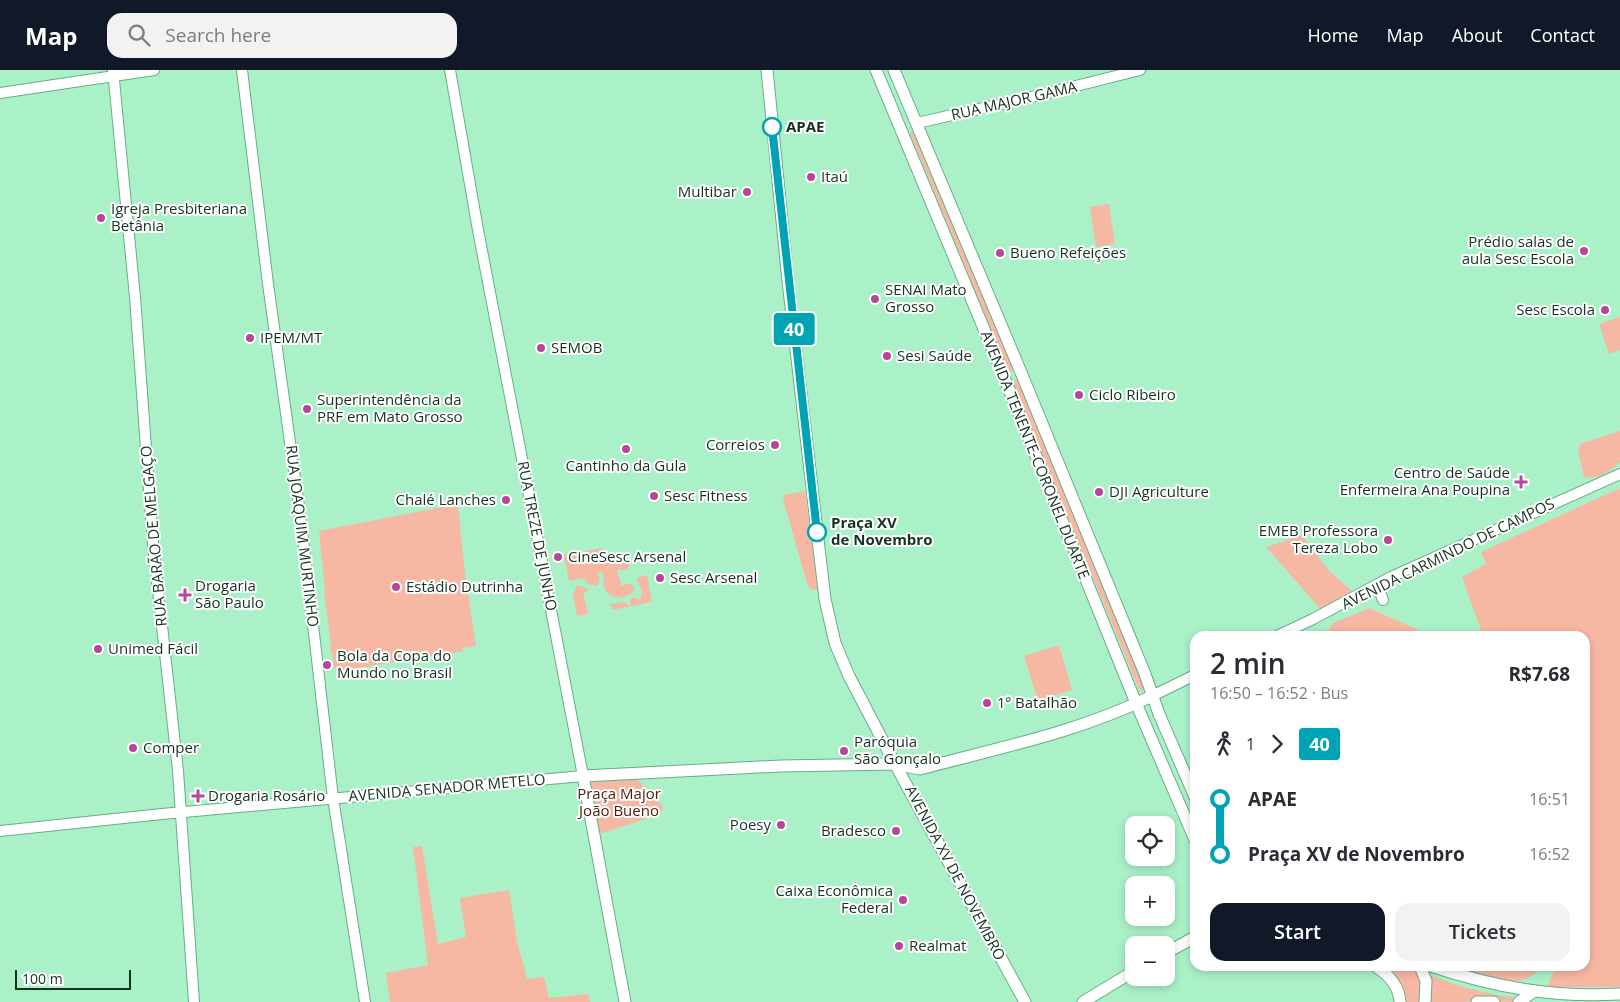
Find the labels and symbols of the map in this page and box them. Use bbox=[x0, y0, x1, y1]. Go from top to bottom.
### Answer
street label: RUA MAJOR GAMA bbox=[949, 76, 1079, 124]
place label: APAE bbox=[786, 116, 825, 136]
marker: APAE bbox=[762, 117, 782, 137]
place label: Itaú bbox=[821, 166, 848, 186]
marker: Itaú bbox=[805, 171, 817, 183]
place label: Multibar bbox=[678, 181, 737, 201]
marker: Multibar bbox=[741, 186, 753, 198]
place label: Igreja Presbiteriana Betânia bbox=[111, 198, 247, 235]
marker: Igreja Presbiteriana Betânia bbox=[95, 212, 107, 224]
place label: Prédio salas de aula Sesc Escola bbox=[1462, 231, 1574, 268]
place label: Bueno Refeições bbox=[1010, 242, 1126, 262]
marker: Prédio salas de aula Sesc Escola bbox=[1578, 245, 1590, 257]
marker: Bueno Refeições bbox=[994, 247, 1006, 259]
place label: SENAI Mato Grosso bbox=[885, 279, 967, 316]
marker: SENAI Mato Grosso bbox=[869, 293, 881, 305]
place label: Sesc Escola bbox=[1516, 299, 1595, 319]
marker: Sesc Escola bbox=[1599, 304, 1611, 316]
line badge: 40 bbox=[772, 313, 816, 345]
place label: IPEM/MT bbox=[260, 327, 323, 347]
street label: AVENIDA TENENTE-CORONEL DUARTE bbox=[977, 328, 1095, 582]
marker: IPEM/MT bbox=[244, 332, 256, 344]
place label: SEMOB bbox=[551, 337, 602, 357]
marker: SEMOB bbox=[535, 342, 547, 354]
place label: Sesi Saúde bbox=[897, 345, 972, 365]
marker: Sesi Saúde bbox=[881, 350, 893, 362]
place label: Ciclo Ribeiro bbox=[1089, 384, 1176, 404]
place label: Superintendência da PRF em Mato Grosso bbox=[317, 389, 463, 426]
marker: Ciclo Ribeiro bbox=[1073, 389, 1085, 401]
marker: Superintendência da PRF em Mato Grosso bbox=[301, 403, 313, 415]
place label: Correios bbox=[706, 434, 765, 454]
marker: Correios bbox=[769, 439, 781, 451]
marker: Cantinho da Gula bbox=[620, 443, 632, 455]
street label: RUA JOAQUIM MURTINHO bbox=[282, 444, 324, 628]
street label: RUA BARÃO DE MELGAÇO bbox=[135, 445, 171, 627]
place label: Cantinho da Gula bbox=[565, 455, 687, 475]
street label: RUA TREZE DE JUNHO bbox=[514, 459, 562, 612]
place label: Centro de Saúde Enfermeira Ana Poupina bbox=[1340, 462, 1510, 499]
marker: Centro de Saúde Enfermeira Ana Poupina bbox=[1514, 475, 1528, 489]
place label: DJI Agriculture bbox=[1109, 481, 1209, 501]
place label: Sesc Fitness bbox=[664, 485, 748, 505]
marker: DJI Agriculture bbox=[1093, 486, 1105, 498]
place label: Chalé Lanches bbox=[396, 489, 496, 509]
marker: Sesc Fitness bbox=[648, 490, 660, 502]
street label: AVENIDA CARMINDO DE CAMPOS bbox=[1338, 493, 1557, 614]
marker: Chalé Lanches bbox=[500, 494, 512, 506]
place label: Praça XV de Novembro bbox=[831, 512, 932, 549]
place label: EMEB Professora Tereza Lobo bbox=[1259, 520, 1378, 557]
marker: Praça XV de Novembro bbox=[807, 522, 827, 542]
marker: EMEB Professora Tereza Lobo bbox=[1382, 534, 1394, 546]
place label: CineSesc Arsenal bbox=[568, 546, 686, 566]
marker: CineSesc Arsenal bbox=[552, 551, 564, 563]
place label: Sesc Arsenal bbox=[670, 567, 757, 587]
marker: Sesc Arsenal bbox=[654, 572, 666, 584]
place label: Drogaria São Paulo bbox=[195, 575, 264, 612]
place label: Estádio Dutrinha bbox=[406, 576, 523, 596]
marker: Estádio Dutrinha bbox=[390, 581, 402, 593]
marker: Drogaria São Paulo bbox=[179, 589, 191, 601]
place label: Unimed Fácil bbox=[108, 638, 198, 658]
marker: Unimed Fácil bbox=[92, 643, 104, 655]
place label: Bola da Copa do Mundo no Brasil bbox=[337, 645, 452, 682]
marker: Bola da Copa do Mundo no Brasil bbox=[321, 659, 333, 671]
place label: 1º Batalhão bbox=[997, 692, 1077, 712]
marker: 1º Batalhão bbox=[981, 697, 993, 709]
place label: Paróquia São Gonçalo bbox=[854, 731, 941, 768]
place label: Comper bbox=[143, 737, 199, 757]
marker: Comper bbox=[127, 742, 139, 754]
marker: Paróquia São Gonçalo bbox=[838, 745, 850, 757]
street label: AVENIDA SENADOR METELO bbox=[348, 768, 546, 806]
street label: AVENIDA XV DE NOVEMBRO bbox=[901, 782, 1011, 964]
park label: Praça Major João Bueno bbox=[577, 783, 661, 820]
place label: Drogaria Rosário bbox=[208, 785, 325, 805]
marker: Drogaria Rosário bbox=[192, 790, 204, 802]
place label: Poesy bbox=[730, 814, 771, 834]
marker: Poesy bbox=[775, 819, 787, 831]
place label: Bradesco bbox=[821, 820, 886, 840]
marker: Bradesco bbox=[890, 825, 902, 837]
place label: Caixa Econômica Federal bbox=[775, 880, 893, 917]
marker: Caixa Econômica Federal bbox=[897, 894, 909, 906]
place label: Realmat bbox=[909, 935, 966, 955]
marker: Realmat bbox=[893, 940, 905, 952]
scale bar bbox=[15, 967, 131, 990]

